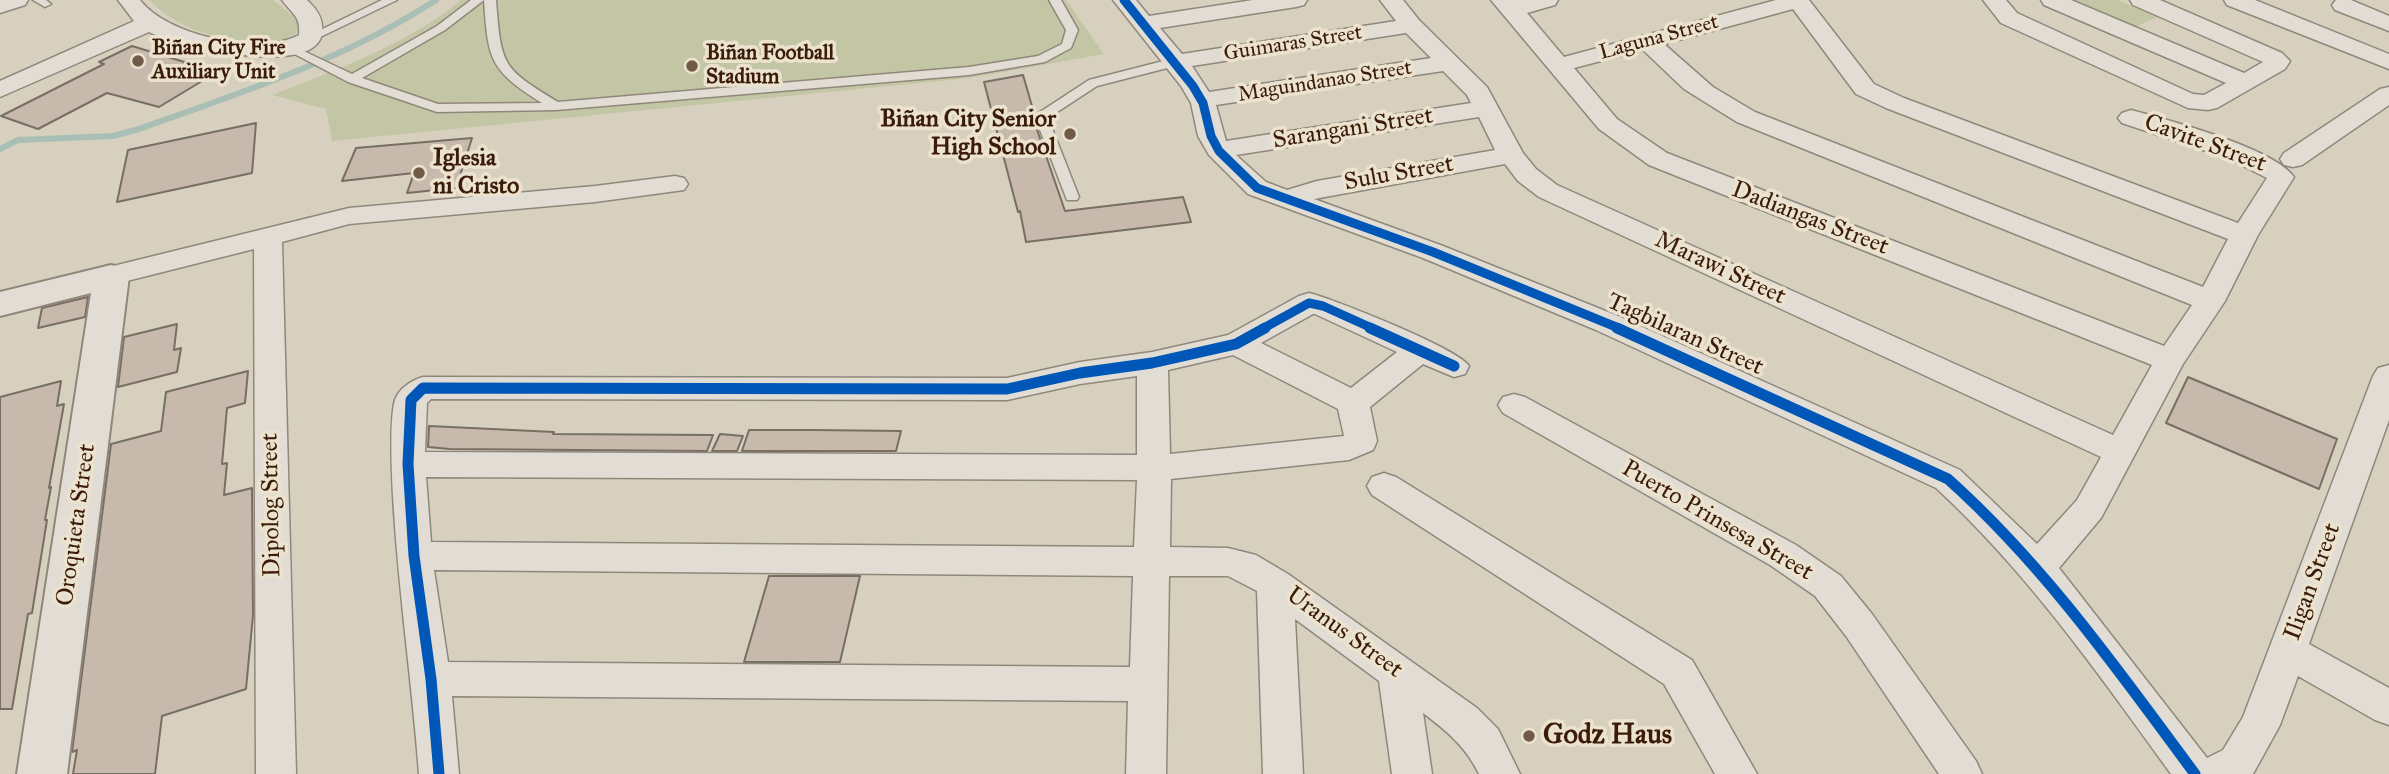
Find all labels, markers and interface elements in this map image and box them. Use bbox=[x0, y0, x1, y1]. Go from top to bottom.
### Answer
street label: Laguna Street bbox=[1597, 10, 1721, 66]
street label: Guimaras Street bbox=[1222, 21, 1364, 67]
place label: Biñan City Fire Auxiliary Unit bbox=[152, 36, 285, 86]
place label: Biñan Football Stadium bbox=[706, 41, 834, 91]
marker: Biñan City Fire Auxiliary Unit bbox=[130, 53, 146, 69]
street label: Maguindanao Street bbox=[1236, 56, 1414, 108]
marker: Biñan Football Stadium bbox=[684, 58, 700, 74]
street label: Sarangani Street bbox=[1271, 102, 1435, 156]
place label: Biñan City Senior High School bbox=[880, 106, 1056, 162]
street label: Cavite Street bbox=[2140, 109, 2270, 179]
marker: Biñan City Senior High School bbox=[1062, 126, 1078, 142]
place label: Iglesia ni Cristo bbox=[433, 145, 519, 201]
street label: Sulu Street bbox=[1342, 150, 1456, 198]
marker: Iglesia ni Cristo bbox=[411, 165, 427, 181]
street label: Dadiangas Street bbox=[1727, 176, 1893, 262]
street label: Marawi Street bbox=[1650, 226, 1790, 312]
street label: Tagbilaran Street bbox=[1602, 288, 1768, 382]
street label: Dipolog Street bbox=[256, 433, 288, 577]
street label: Oroquieta Street bbox=[51, 442, 103, 608]
street label: Puerto Prinsesa Street bbox=[1616, 455, 1818, 587]
street label: Iligan Street bbox=[2279, 520, 2347, 644]
street label: Uranus Street bbox=[1280, 581, 1408, 685]
place label: Godz Haus bbox=[1543, 719, 1672, 753]
marker: Godz Haus bbox=[1521, 728, 1537, 744]

